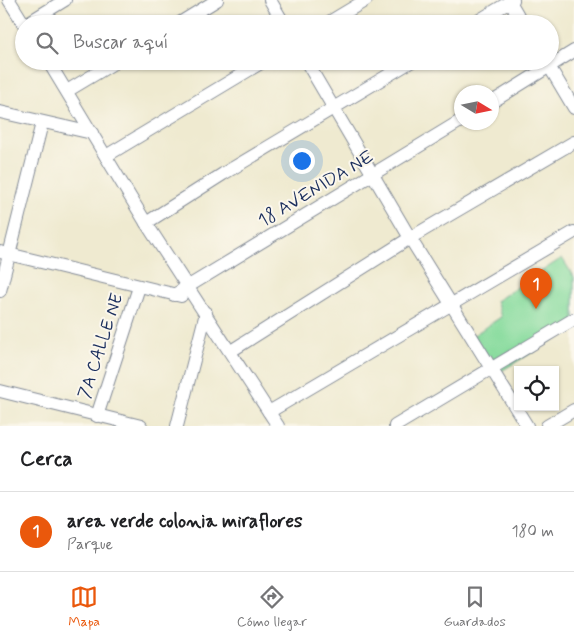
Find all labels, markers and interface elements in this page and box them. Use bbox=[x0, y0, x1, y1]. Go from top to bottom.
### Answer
search box bbox=[15, 15, 559, 70]
icon: search bbox=[33, 29, 61, 57]
text: Buscar aquí bbox=[73, 30, 168, 55]
north arrow bbox=[454, 85, 499, 130]
street label: 18 AVENIDA NE bbox=[254, 145, 378, 233]
your location bbox=[289, 148, 315, 174]
pin: 1 bbox=[520, 268, 552, 309]
street label: 7A CALLE NE bbox=[73, 290, 129, 402]
map controls bbox=[514, 366, 559, 411]
button: locate bbox=[514, 366, 559, 411]
text: Cerca bbox=[20, 445, 73, 473]
text: area verde colonia miraflores bbox=[67, 509, 303, 534]
text: 1 bbox=[32, 521, 40, 542]
text: 180 m bbox=[511, 521, 554, 542]
text: Parque bbox=[67, 534, 113, 555]
tab: Mapa bbox=[68, 583, 100, 631]
tab: Cómo llegar bbox=[237, 583, 307, 631]
tab: Guardados bbox=[443, 583, 506, 631]

